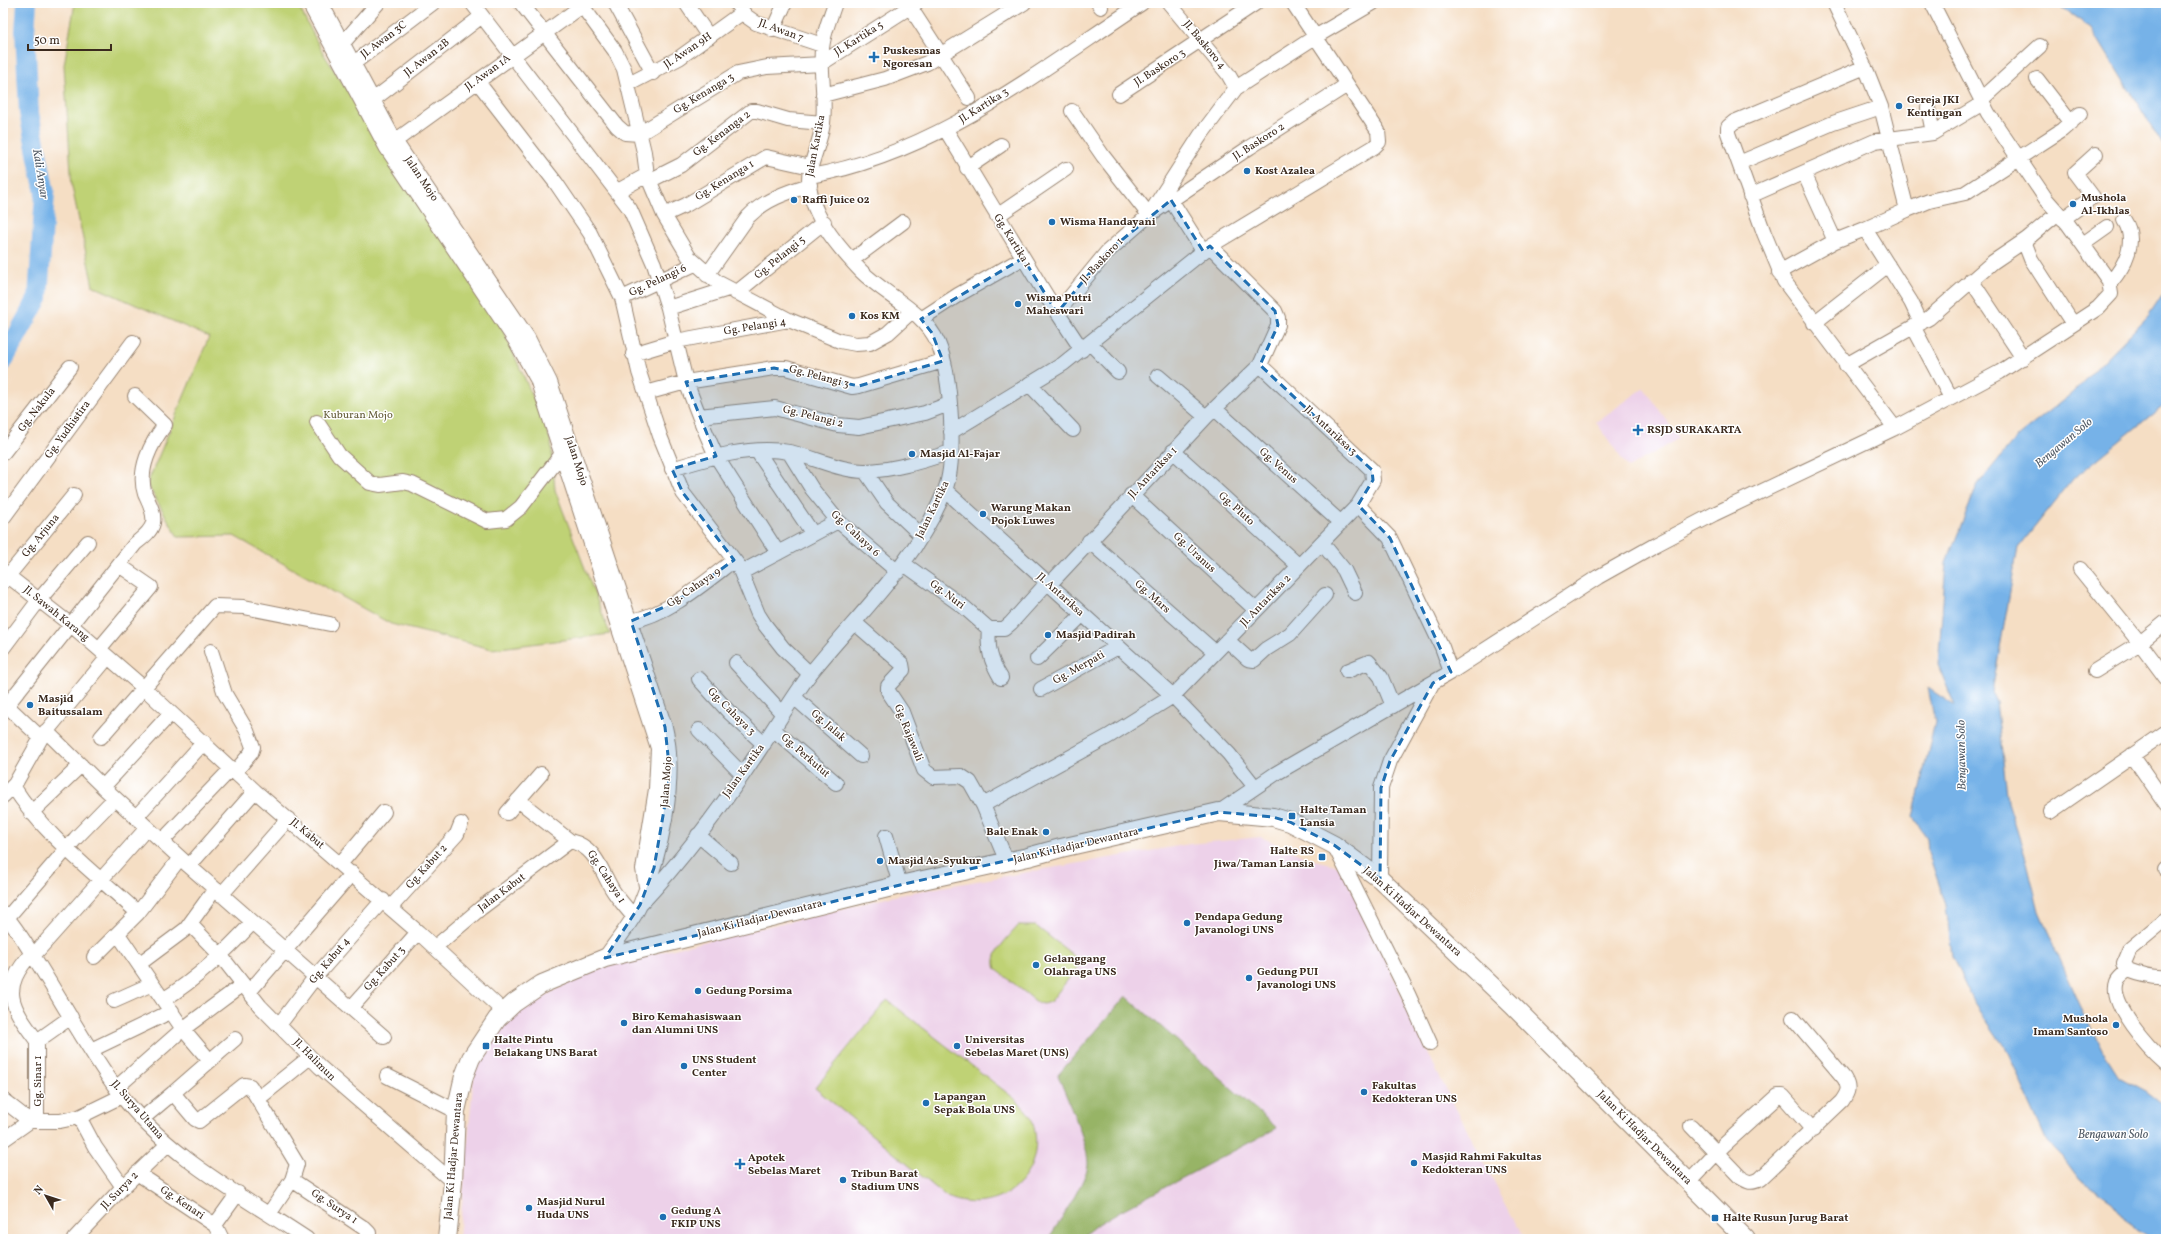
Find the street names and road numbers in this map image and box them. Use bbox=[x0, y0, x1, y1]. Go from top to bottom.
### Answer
street label: Jl. Awan 7 bbox=[756, 16, 806, 46]
street label: Jl. Baskoro 4 bbox=[1179, 17, 1229, 73]
street label: Jl. Awan 3C bbox=[358, 18, 410, 62]
street label: Jl. Kartika 5 bbox=[832, 18, 886, 60]
street label: Jl. Awan 9H bbox=[661, 29, 715, 73]
street label: Jl. Awan 2B bbox=[401, 35, 453, 81]
street label: Jl. Baskoro 3 bbox=[1131, 46, 1189, 90]
street label: Jl. Awan 1A bbox=[462, 51, 514, 95]
street label: Gg. Kenanga 3 bbox=[671, 70, 737, 118]
street label: Jl. Kartika 3 bbox=[956, 85, 1012, 127]
street label: Gg. Kenanga 2 bbox=[690, 107, 754, 161]
street label: Jalan Kartika bbox=[803, 113, 829, 178]
street label: Jl. Baskoro 2 bbox=[1230, 120, 1288, 164]
street label: Jalan Mojo bbox=[400, 153, 442, 205]
street label: Gg. Kenanga 1 bbox=[693, 157, 757, 205]
street label: Gg. Kartika 1 bbox=[989, 211, 1035, 271]
street label: Gg. Pelangi 5 bbox=[751, 233, 809, 283]
street label: Jl. Baskoro 1 bbox=[1077, 235, 1127, 287]
street label: Gg. Pelangi 6 bbox=[627, 261, 690, 301]
street label: Gg. Pelangi 4 bbox=[723, 315, 788, 339]
street label: Gg. Pelangi 3 bbox=[787, 362, 851, 392]
street label: Gg. Nakula bbox=[15, 384, 60, 436]
street label: Gg. Yudhistira bbox=[42, 397, 95, 462]
street label: Gg. Pelangi 2 bbox=[781, 402, 845, 432]
street label: Jl. Antariksa 3 bbox=[1300, 403, 1360, 460]
street label: Jalan Mojo bbox=[561, 434, 591, 488]
street label: Jl. Antariksa 1 bbox=[1125, 444, 1181, 502]
street label: Gg. Venus bbox=[1255, 445, 1301, 488]
street label: Jalan Kartika bbox=[912, 478, 954, 542]
street label: Gg. Pluto bbox=[1215, 489, 1257, 529]
street label: Gg. Cahaya 6 bbox=[827, 507, 883, 561]
street label: Gg. Arjuna bbox=[19, 511, 64, 561]
street label: Gg. Uranus bbox=[1169, 529, 1219, 577]
street label: Gg. Cahaya 9 bbox=[664, 564, 724, 612]
street label: Jl. Antariksa bbox=[1033, 570, 1087, 621]
street label: Jl. Antariksa 2 bbox=[1237, 571, 1295, 631]
street label: Gg. Nuri bbox=[926, 577, 968, 613]
street label: Gg. Mars bbox=[1131, 577, 1173, 617]
street label: Jl. Sawah Karang bbox=[20, 583, 92, 646]
street label: Gg. Merpati bbox=[1050, 648, 1108, 688]
street label: Gg. Cahaya 3 bbox=[704, 685, 759, 740]
street label: Gg. Rajawali bbox=[890, 702, 926, 764]
street label: Gg. Jalak bbox=[807, 706, 849, 746]
street label: Gg. Perkutut bbox=[777, 730, 833, 782]
street label: Jalan Kartika bbox=[719, 741, 769, 801]
street label: Jalan Mojo bbox=[658, 756, 676, 808]
street label: Jl. Kabut bbox=[287, 815, 328, 853]
street label: Jalan Ki Hadjar Dewantara bbox=[1012, 824, 1141, 868]
street label: Gg. Kabut 2 bbox=[403, 841, 451, 893]
street label: Gg. Cahaya 1 bbox=[583, 847, 629, 907]
street label: Jalan Ki Hadjar Dewantara bbox=[1359, 864, 1465, 961]
street label: Jalan Kabut bbox=[475, 870, 529, 916]
street label: Jalan Ki Hadjar Dewantara bbox=[696, 896, 824, 942]
street label: Gg. Kabut 4 bbox=[306, 934, 354, 987]
street label: Gg. Kabut 3 bbox=[361, 943, 409, 995]
street label: Jl. Halimun bbox=[289, 1035, 339, 1085]
street label: Gg. Sinar 1 bbox=[31, 1056, 46, 1106]
street label: Jl. Surya Utama bbox=[107, 1077, 167, 1143]
street label: Jalan Ki Hadjar Dewantara bbox=[1593, 1087, 1695, 1189]
street label: Jalan Ki Hadjar Dewantara bbox=[441, 1091, 467, 1220]
street label: Jl. Surya 2 bbox=[98, 1168, 142, 1214]
street label: Gg. Kenari bbox=[157, 1183, 207, 1223]
street label: Gg. Surya 1 bbox=[308, 1186, 360, 1228]

